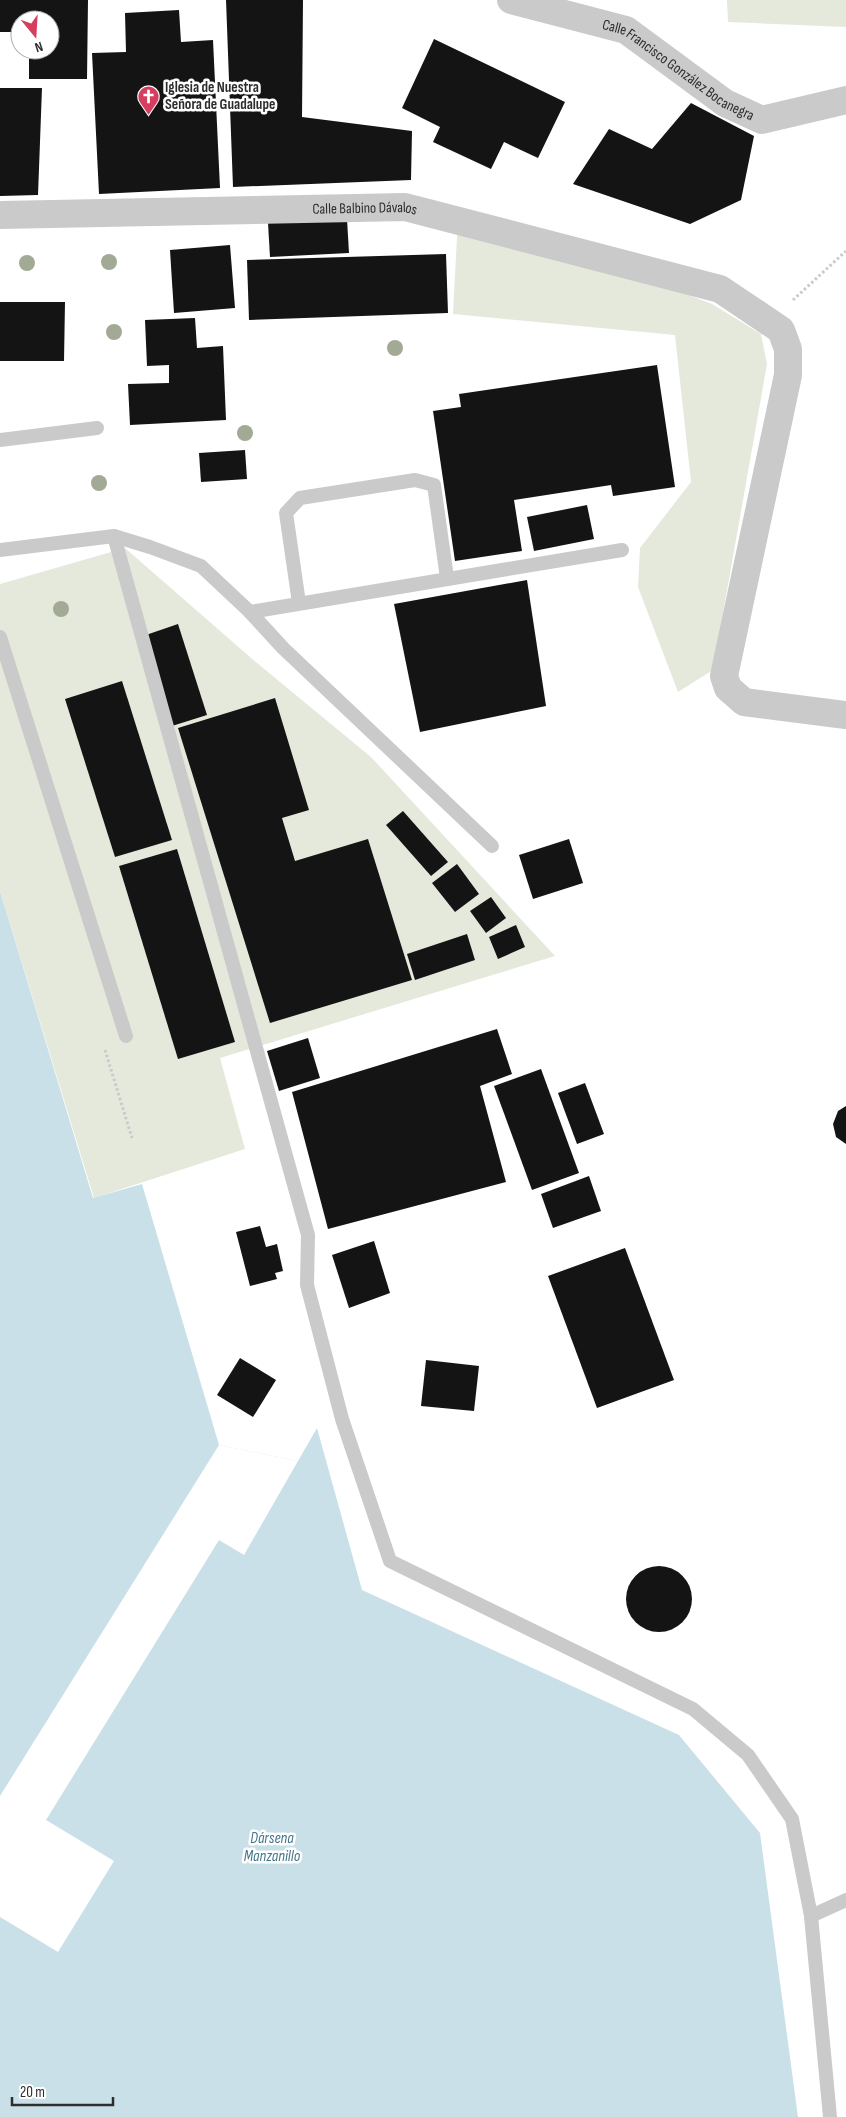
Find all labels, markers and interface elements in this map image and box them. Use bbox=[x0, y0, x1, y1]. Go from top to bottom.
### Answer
north arrow bbox=[10, 10, 60, 60]
street label: Calle Francisco González Bocanegra bbox=[600, 15, 757, 125]
text: N bbox=[33, 38, 45, 56]
place label: Iglesia de Nuestra Señora de Guadalupe bbox=[165, 78, 275, 114]
church icon: Iglesia de Nuestra Señora de Guadalupe bbox=[137, 84, 161, 115]
street label: Calle Balbino Dávalos bbox=[312, 198, 419, 220]
water label: Dársena Manzanillo bbox=[244, 1829, 301, 1866]
scale bar bbox=[12, 2074, 114, 2106]
text: 20 m bbox=[20, 2083, 45, 2102]

